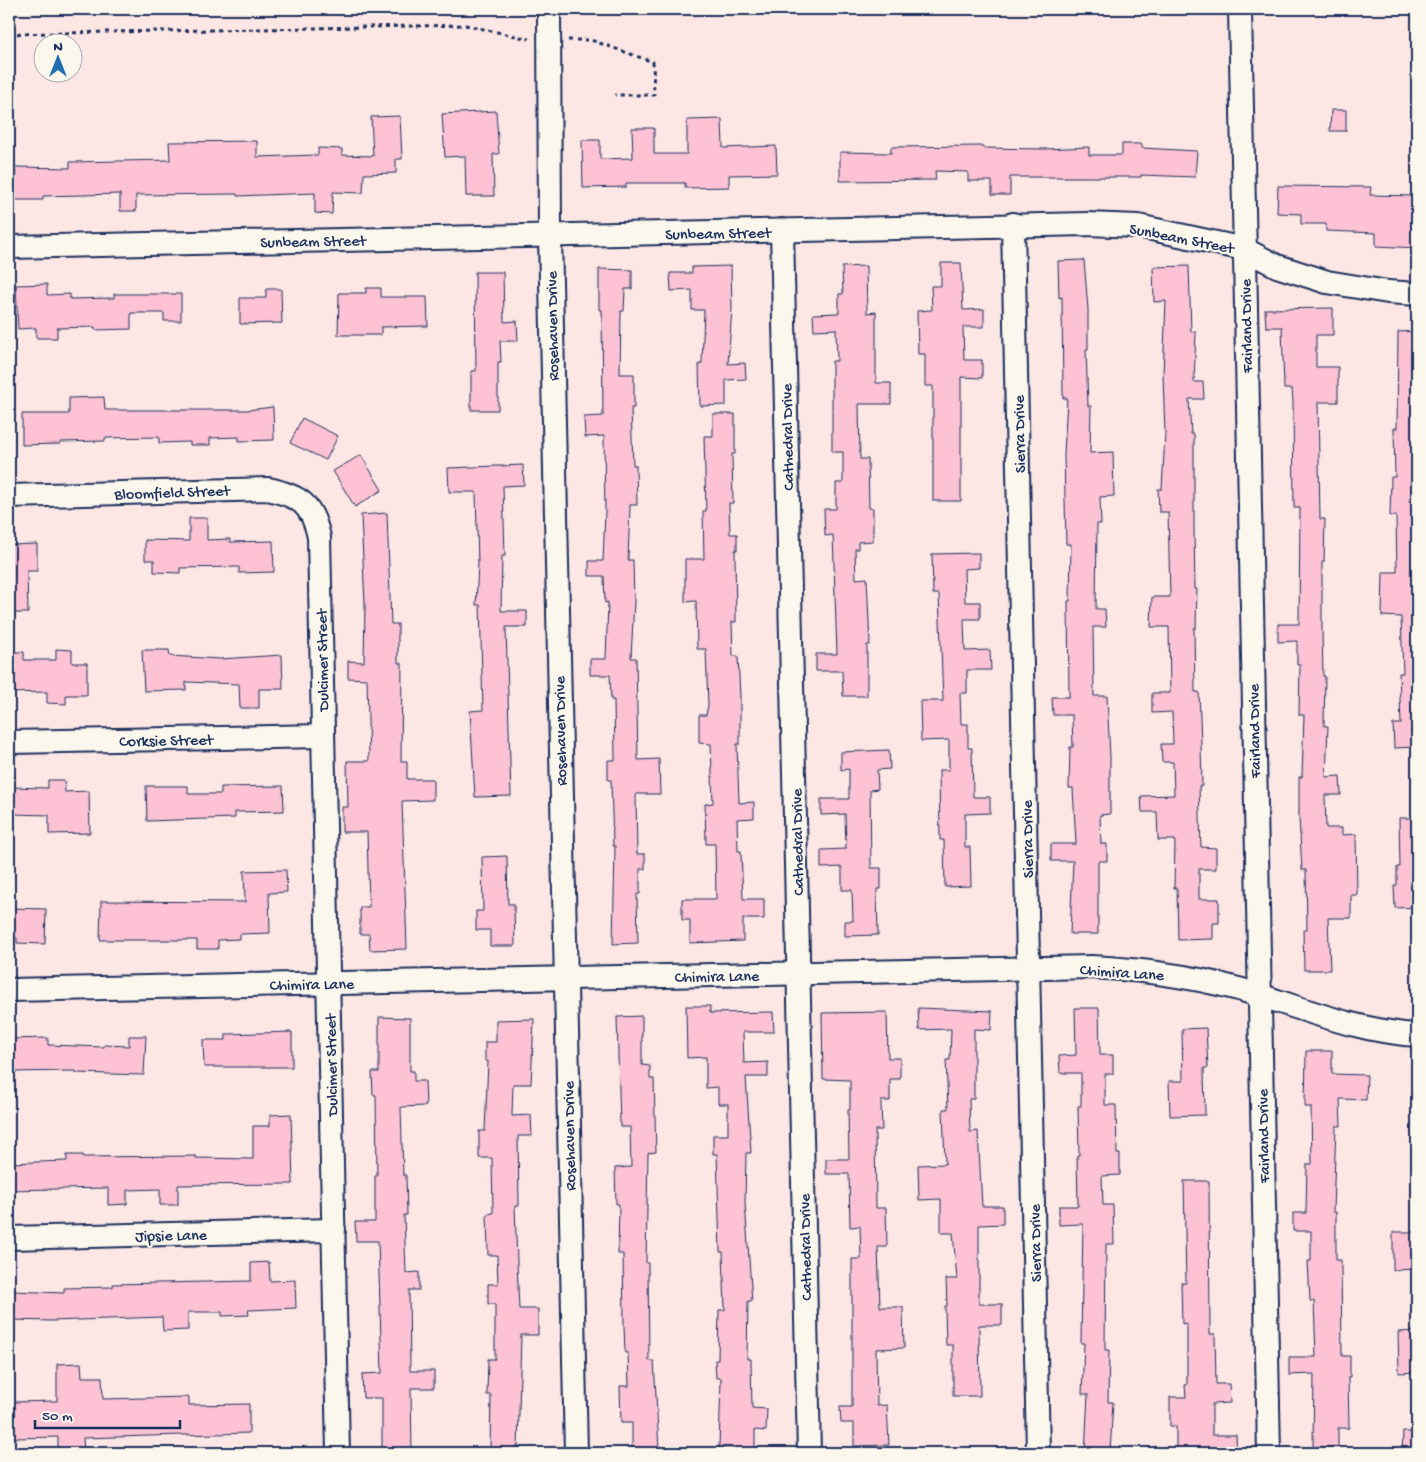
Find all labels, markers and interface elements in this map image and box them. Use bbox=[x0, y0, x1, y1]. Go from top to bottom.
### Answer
north arrow bbox=[32, 32, 82, 82]
text: N bbox=[53, 39, 63, 56]
street label: Sunbeam Street bbox=[1128, 221, 1237, 260]
street label: Sunbeam Street bbox=[665, 225, 773, 246]
street label: Sunbeam Street bbox=[260, 233, 368, 254]
street label: Rosehaven Drive bbox=[544, 270, 565, 381]
street label: Fairland Drive bbox=[1238, 278, 1259, 374]
street label: Cathedral Drive bbox=[779, 383, 800, 491]
street label: Sierra Drive bbox=[1011, 394, 1032, 473]
street label: Bloomfield Street bbox=[113, 483, 232, 506]
street label: Dulcimer Street bbox=[314, 607, 335, 712]
street label: Rosehaven Drive bbox=[552, 675, 573, 786]
street label: Fairland Drive bbox=[1246, 683, 1267, 779]
street label: Corksie Street bbox=[119, 732, 215, 753]
street label: Cathedral Drive bbox=[789, 788, 810, 896]
street label: Sierra Drive bbox=[1019, 799, 1040, 878]
street label: Chimira Lane bbox=[1079, 962, 1165, 987]
street label: Chimira Lane bbox=[675, 968, 760, 989]
street label: Chimira Lane bbox=[270, 976, 355, 997]
street label: Dulcimer Street bbox=[323, 1012, 344, 1117]
street label: Rosehaven Drive bbox=[561, 1080, 582, 1191]
street label: Fairland Drive bbox=[1255, 1088, 1276, 1184]
street label: Cathedral Drive bbox=[797, 1193, 818, 1301]
street label: Sierra Drive bbox=[1027, 1203, 1048, 1282]
street label: Jipsie Lane bbox=[135, 1227, 208, 1248]
scale bar bbox=[35, 1397, 180, 1429]
text: 50 m bbox=[42, 1408, 73, 1426]

